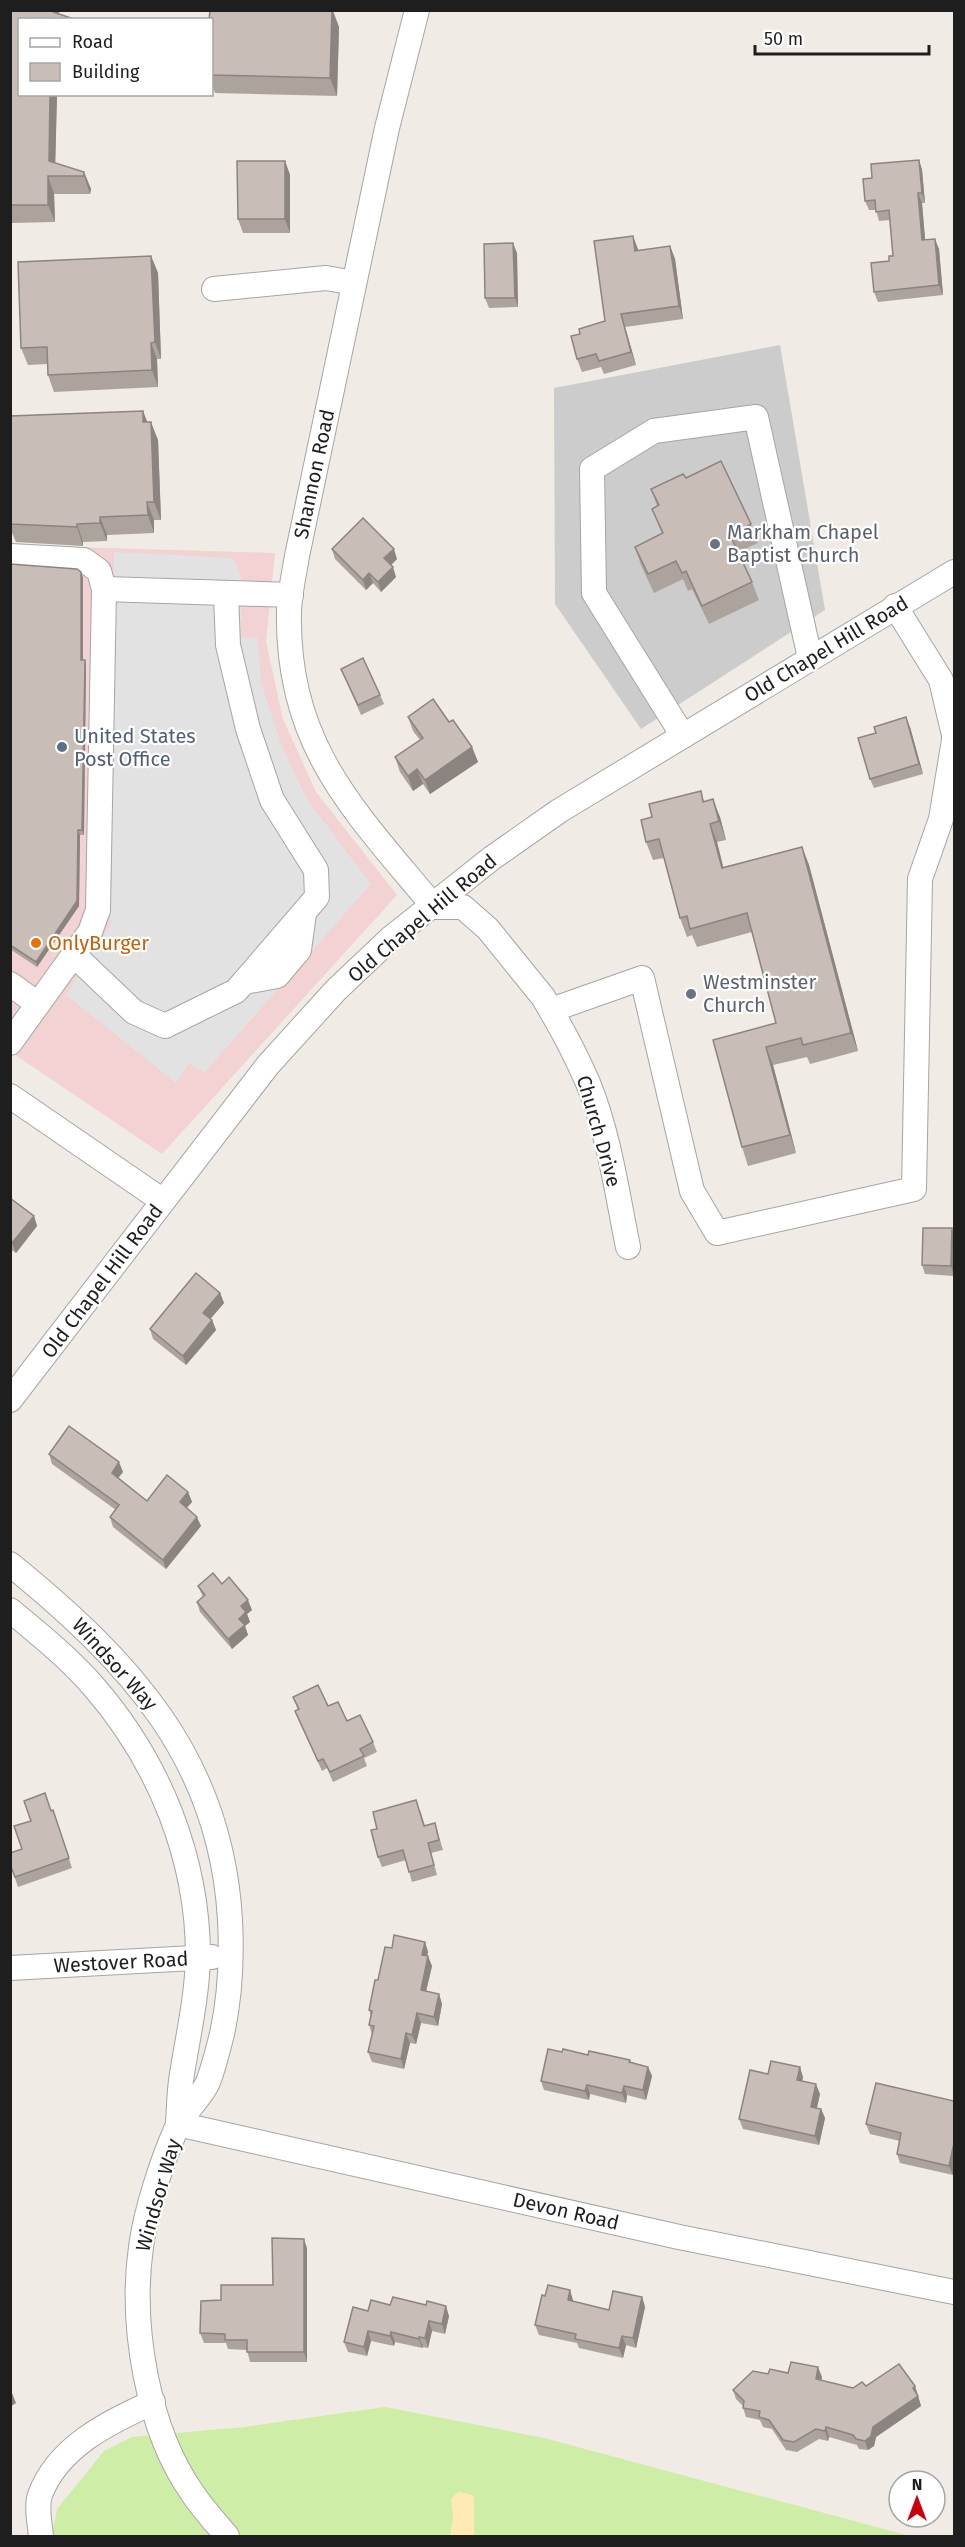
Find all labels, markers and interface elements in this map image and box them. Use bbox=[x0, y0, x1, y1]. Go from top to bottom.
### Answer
legend bbox=[18, 18, 213, 96]
scale bar bbox=[755, 18, 929, 56]
text: 50 m bbox=[764, 28, 803, 50]
text: Road bbox=[72, 31, 114, 53]
text: Building bbox=[72, 61, 140, 83]
street label: Shannon Road bbox=[289, 407, 339, 541]
place label: Markham Chapel Baptist Church bbox=[727, 520, 879, 567]
marker: Markham Chapel Baptist Church bbox=[708, 537, 722, 551]
street label: Old Chapel Hill Road bbox=[740, 591, 912, 707]
place label: United States Post Office bbox=[74, 724, 196, 771]
marker: United States Post Office bbox=[55, 740, 69, 754]
street label: Old Chapel Hill Road bbox=[343, 849, 501, 987]
place label: OnlyBurger bbox=[48, 931, 149, 955]
marker: OnlyBurger bbox=[29, 936, 43, 950]
place label: Westminster Church bbox=[703, 970, 816, 1017]
marker: Westminster Church bbox=[684, 987, 698, 1001]
street label: Church Drive bbox=[572, 1072, 626, 1190]
street label: Old Chapel Hill Road bbox=[36, 1199, 168, 1363]
street label: Windsor Way bbox=[67, 1613, 163, 1715]
street label: Westover Road bbox=[53, 1946, 189, 1978]
street label: Windsor Way bbox=[130, 2136, 186, 2254]
street label: Devon Road bbox=[511, 2187, 621, 2235]
north arrow bbox=[887, 2469, 947, 2529]
text: N bbox=[912, 2475, 922, 2494]

